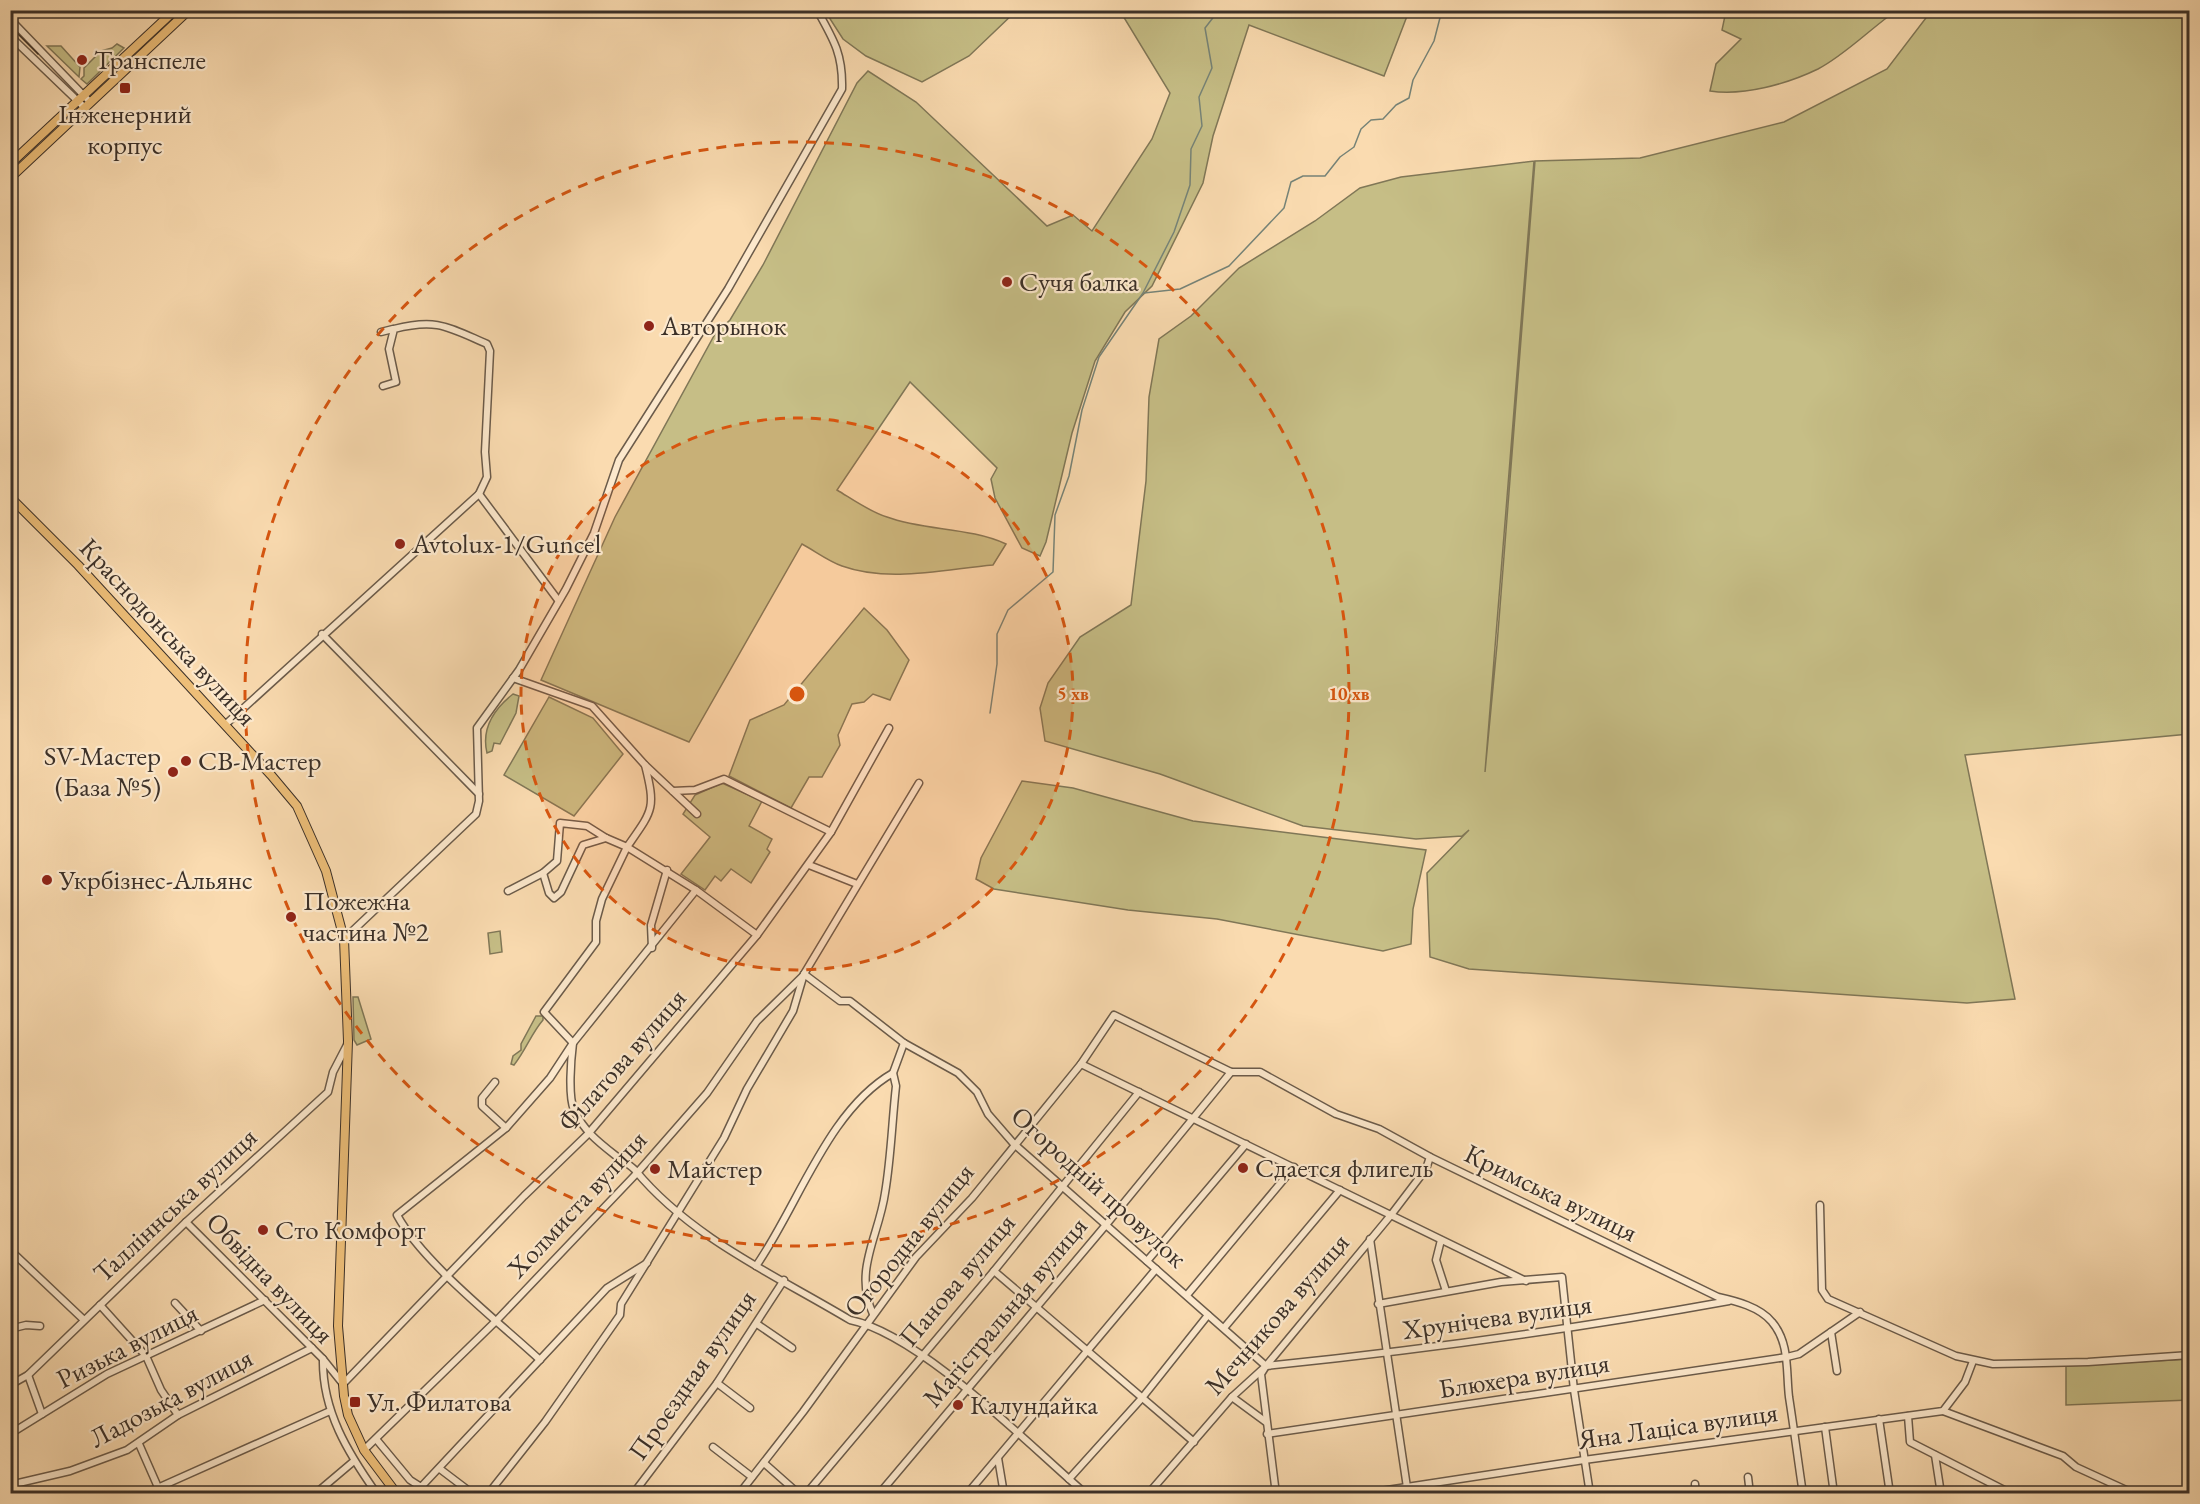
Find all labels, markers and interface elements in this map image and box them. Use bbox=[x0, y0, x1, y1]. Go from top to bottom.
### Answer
place label: Транспеле bbox=[94, 42, 206, 77]
marker: Транспеле bbox=[75, 53, 89, 67]
marker: Інженерний корпус bbox=[118, 81, 132, 95]
place label: Інженерний корпус bbox=[58, 96, 192, 162]
place label: Сучя балка bbox=[1019, 264, 1139, 299]
marker: Сучя балка bbox=[1000, 275, 1014, 289]
place label: Авторынок bbox=[660, 308, 787, 343]
marker: Авторынок bbox=[642, 319, 656, 333]
place label: Avtolux-1/Guncel bbox=[411, 526, 601, 561]
street label: Краснодонська вулиця bbox=[72, 530, 264, 733]
marker: Avtolux-1/Guncel bbox=[393, 537, 407, 551]
text: 5 хв bbox=[1057, 682, 1089, 705]
text: 10 хв bbox=[1328, 682, 1370, 705]
centre of rings bbox=[787, 684, 807, 704]
place label: SV-Мастер (База №5) bbox=[44, 738, 161, 804]
place label: СВ-Мастер bbox=[198, 743, 322, 778]
marker: СВ-Мастер bbox=[179, 754, 193, 768]
marker: SV-Мастер (База №5) bbox=[166, 765, 180, 779]
place label: Укрбiзнес-Альянс bbox=[58, 862, 253, 897]
marker: Укрбiзнес-Альянс bbox=[40, 873, 54, 887]
place label: Пожежна частина №2 bbox=[303, 883, 429, 949]
marker: Пожежна частина №2 bbox=[284, 910, 298, 924]
street label: Філатова вулиця bbox=[550, 981, 693, 1138]
street label: Огородній провулок bbox=[1004, 1098, 1195, 1275]
street label: Талліннська вулиця bbox=[85, 1120, 264, 1290]
street label: Холмиста вулиця bbox=[499, 1122, 654, 1286]
street label: Кримська вулиця bbox=[1459, 1136, 1643, 1250]
place label: Сдается флигель bbox=[1255, 1150, 1433, 1185]
place label: Майстер bbox=[667, 1151, 762, 1186]
street label: Огородна вулиця bbox=[836, 1156, 981, 1324]
marker: Сдается флигель bbox=[1236, 1161, 1250, 1175]
marker: Майстер bbox=[648, 1162, 662, 1176]
street label: Обвідна вулиця bbox=[199, 1205, 342, 1351]
street label: Панова вулиця bbox=[891, 1206, 1023, 1354]
street label: Магістральная вулиця bbox=[915, 1209, 1095, 1414]
place label: Сто Комфорт bbox=[275, 1212, 426, 1247]
marker: Сто Комфорт bbox=[256, 1223, 270, 1237]
street label: Мечникова вулиця bbox=[1197, 1225, 1357, 1402]
street label: Проєздная вулиця bbox=[620, 1283, 763, 1467]
street label: Хрунічева вулиця bbox=[1399, 1286, 1594, 1347]
street label: Ризька вулиця bbox=[50, 1295, 203, 1396]
street label: Ладозька вулиця bbox=[83, 1340, 258, 1455]
street label: Блюхера вулиця bbox=[1436, 1345, 1612, 1406]
place label: Ул. Филатова bbox=[366, 1384, 512, 1419]
place label: Калундайка bbox=[970, 1387, 1098, 1422]
street label: Яна Лаціса вулиця bbox=[1575, 1394, 1780, 1457]
marker: Ул. Филатова bbox=[348, 1395, 362, 1409]
marker: Калундайка bbox=[951, 1398, 965, 1412]

